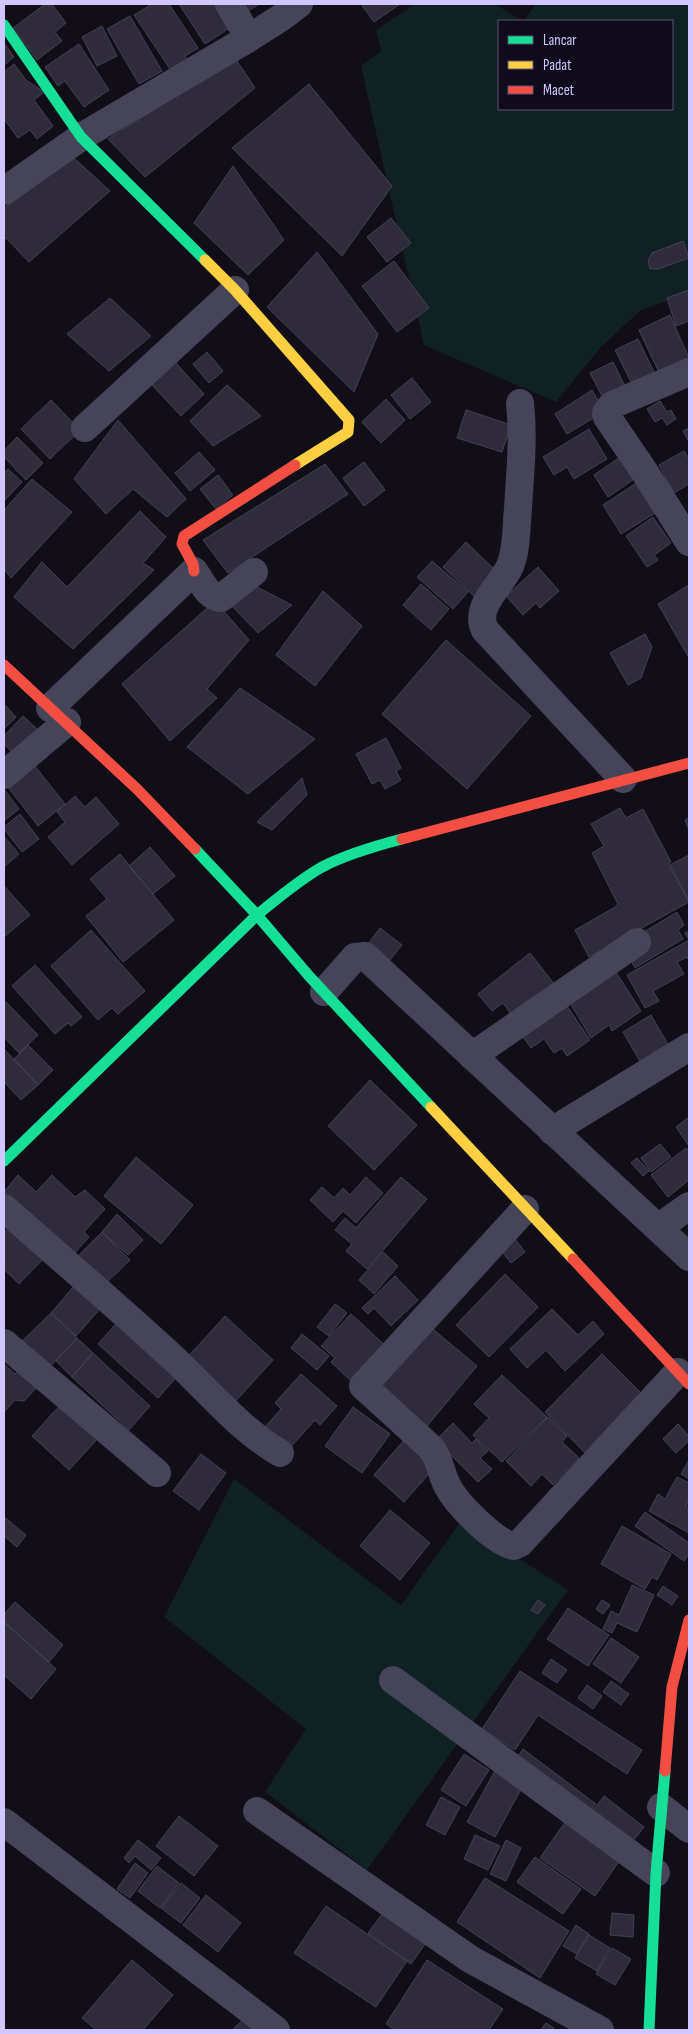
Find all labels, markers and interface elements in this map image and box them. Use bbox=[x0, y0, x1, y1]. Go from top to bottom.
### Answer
legend bbox=[498, 20, 673, 110]
text: Lancar bbox=[543, 31, 577, 50]
text: Padat bbox=[543, 56, 572, 75]
text: Macet bbox=[543, 81, 575, 100]

